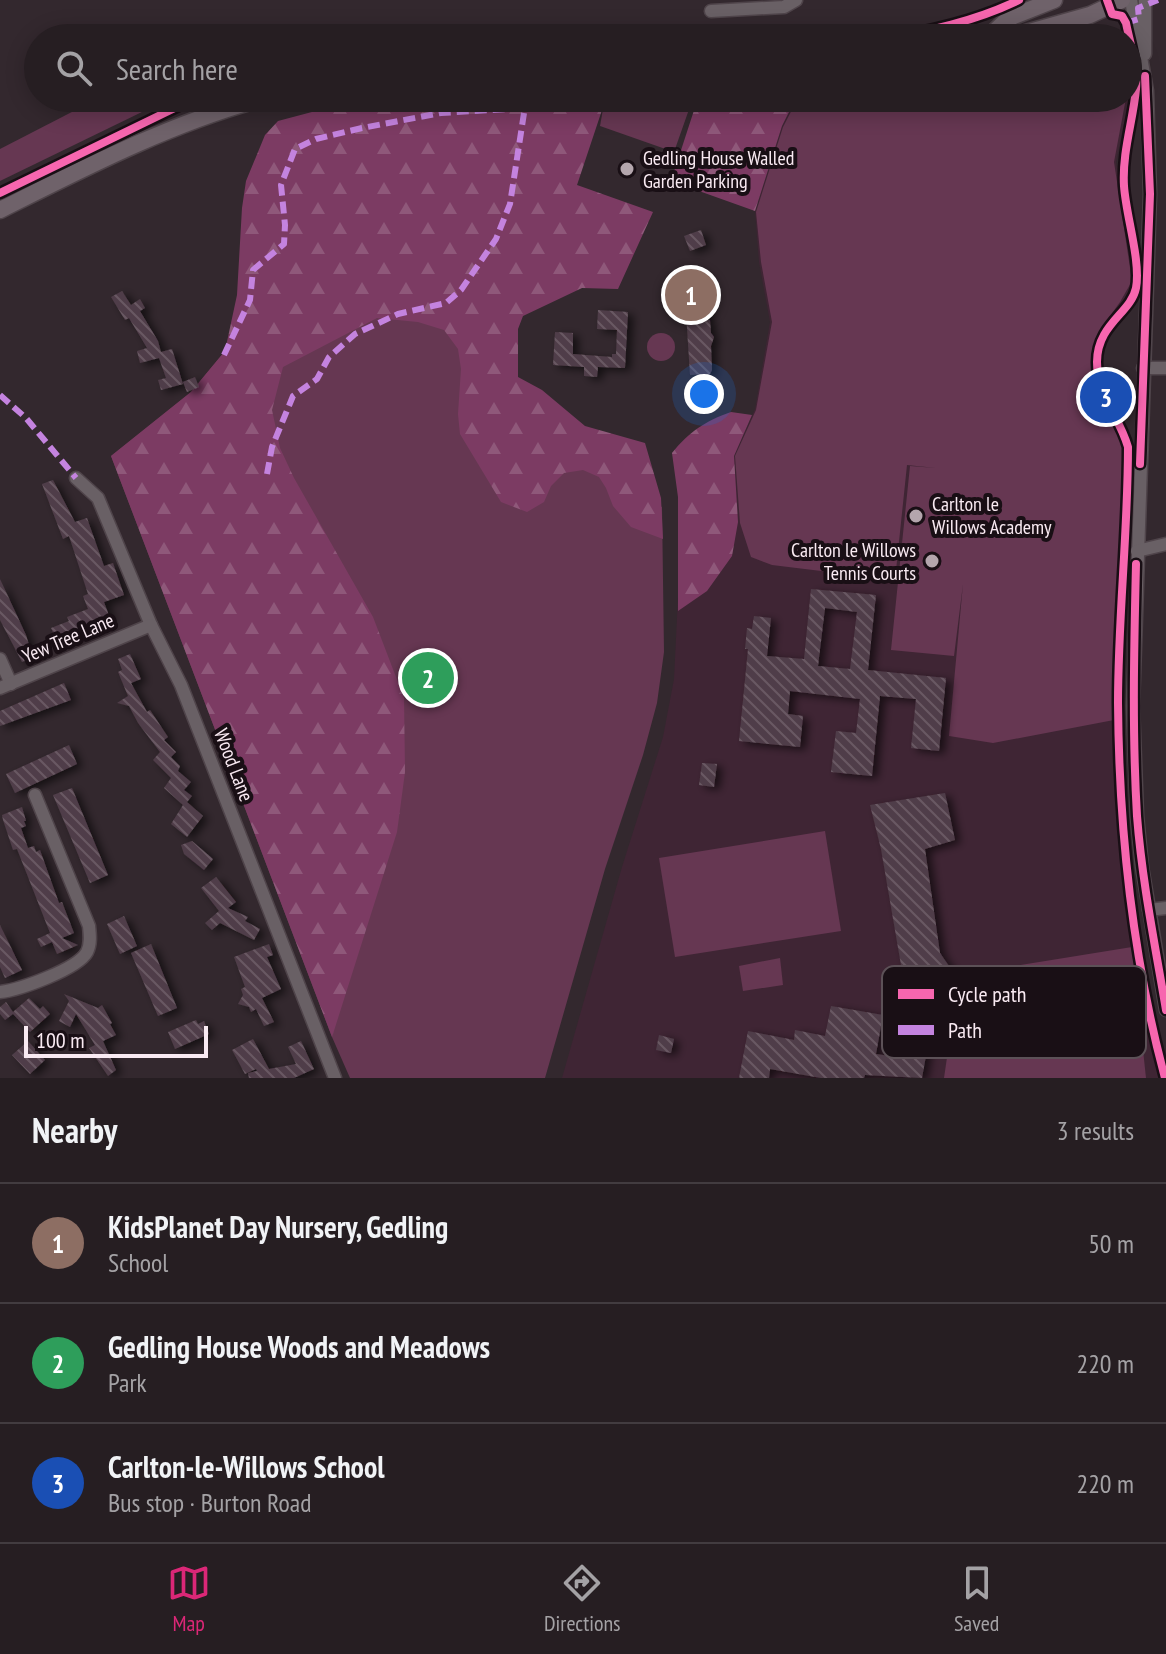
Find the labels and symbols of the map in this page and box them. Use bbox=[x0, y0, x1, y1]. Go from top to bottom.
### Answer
place label: Gedling House Walled Garden Parking bbox=[643, 145, 794, 194]
marker: Gedling House Walled Garden Parking bbox=[618, 160, 636, 178]
pin: 1 bbox=[665, 265, 717, 325]
pin: 3 bbox=[1080, 367, 1132, 427]
your location bbox=[684, 374, 724, 414]
place label: Carlton le Willows Academy bbox=[932, 491, 1052, 540]
marker: Carlton le Willows Academy bbox=[907, 507, 925, 525]
place label: Carlton le Willows Tennis Courts bbox=[791, 537, 916, 586]
marker: Carlton le Willows Tennis Courts bbox=[923, 552, 941, 570]
street label: Yew Tree Lane bbox=[18, 607, 118, 669]
pin: 2 bbox=[402, 648, 454, 708]
street label: Wood Lane bbox=[208, 725, 260, 805]
legend bbox=[882, 966, 1146, 1058]
text: Cycle path bbox=[948, 980, 1026, 1008]
text: Path bbox=[948, 1016, 982, 1044]
scale bar bbox=[24, 1022, 208, 1058]

